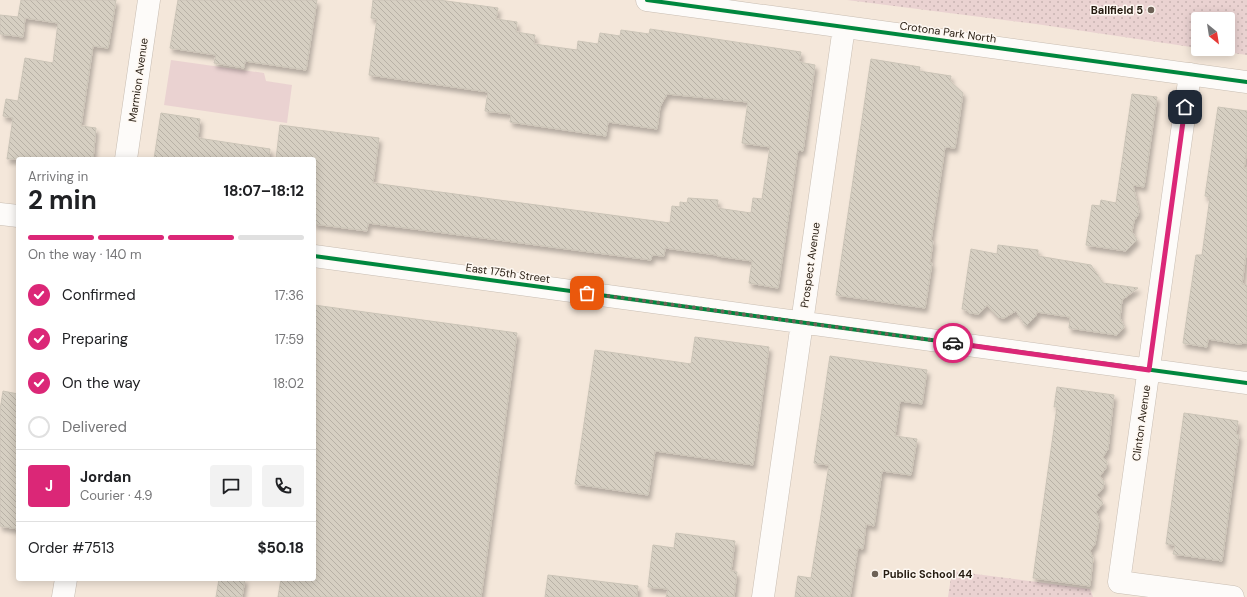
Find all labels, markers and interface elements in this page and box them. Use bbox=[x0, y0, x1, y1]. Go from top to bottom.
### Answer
place label: Ballfield 5 bbox=[1091, 3, 1143, 17]
marker: Ballfield 5 bbox=[1146, 5, 1156, 15]
north arrow bbox=[1191, 12, 1235, 56]
map controls bbox=[1191, 12, 1235, 56]
street label: Crotona Park North bbox=[899, 18, 997, 46]
street label: Marmion Avenue bbox=[125, 37, 151, 123]
pin bbox=[1168, 90, 1202, 124]
icon: home bbox=[1174, 96, 1196, 118]
text: Arriving in bbox=[28, 168, 88, 185]
text: 18:07–18:12 bbox=[224, 181, 304, 201]
text: 2 min bbox=[28, 183, 97, 217]
street label: Prospect Avenue bbox=[797, 221, 823, 309]
text: On the way · 140 m bbox=[28, 246, 142, 263]
street label: East 175th Street bbox=[465, 260, 551, 286]
pin bbox=[570, 276, 604, 310]
icon: bag bbox=[576, 282, 598, 304]
icon: check bbox=[28, 284, 50, 306]
text: Confirmed bbox=[62, 285, 136, 305]
text: 17:36 bbox=[275, 287, 304, 304]
courier bbox=[933, 323, 973, 363]
icon: check bbox=[28, 328, 50, 350]
text: Preparing bbox=[62, 329, 128, 349]
text: 17:59 bbox=[275, 331, 304, 348]
icon: car bbox=[942, 332, 964, 354]
icon: check bbox=[28, 372, 50, 394]
text: On the way bbox=[62, 373, 141, 393]
text: 18:02 bbox=[273, 375, 304, 392]
street label: Clinton Avenue bbox=[1129, 384, 1153, 462]
text: Delivered bbox=[62, 417, 127, 437]
button: chat bbox=[210, 465, 252, 507]
button: phone bbox=[262, 465, 304, 507]
text: Jordan bbox=[80, 467, 131, 487]
text: J bbox=[45, 476, 53, 496]
text: Courier · 4.9 bbox=[80, 487, 152, 504]
text: Order #7513 bbox=[28, 538, 115, 558]
text: $50.18 bbox=[257, 538, 304, 558]
place label: Public School 44 bbox=[883, 567, 972, 581]
marker: Public School 44 bbox=[870, 569, 880, 579]

